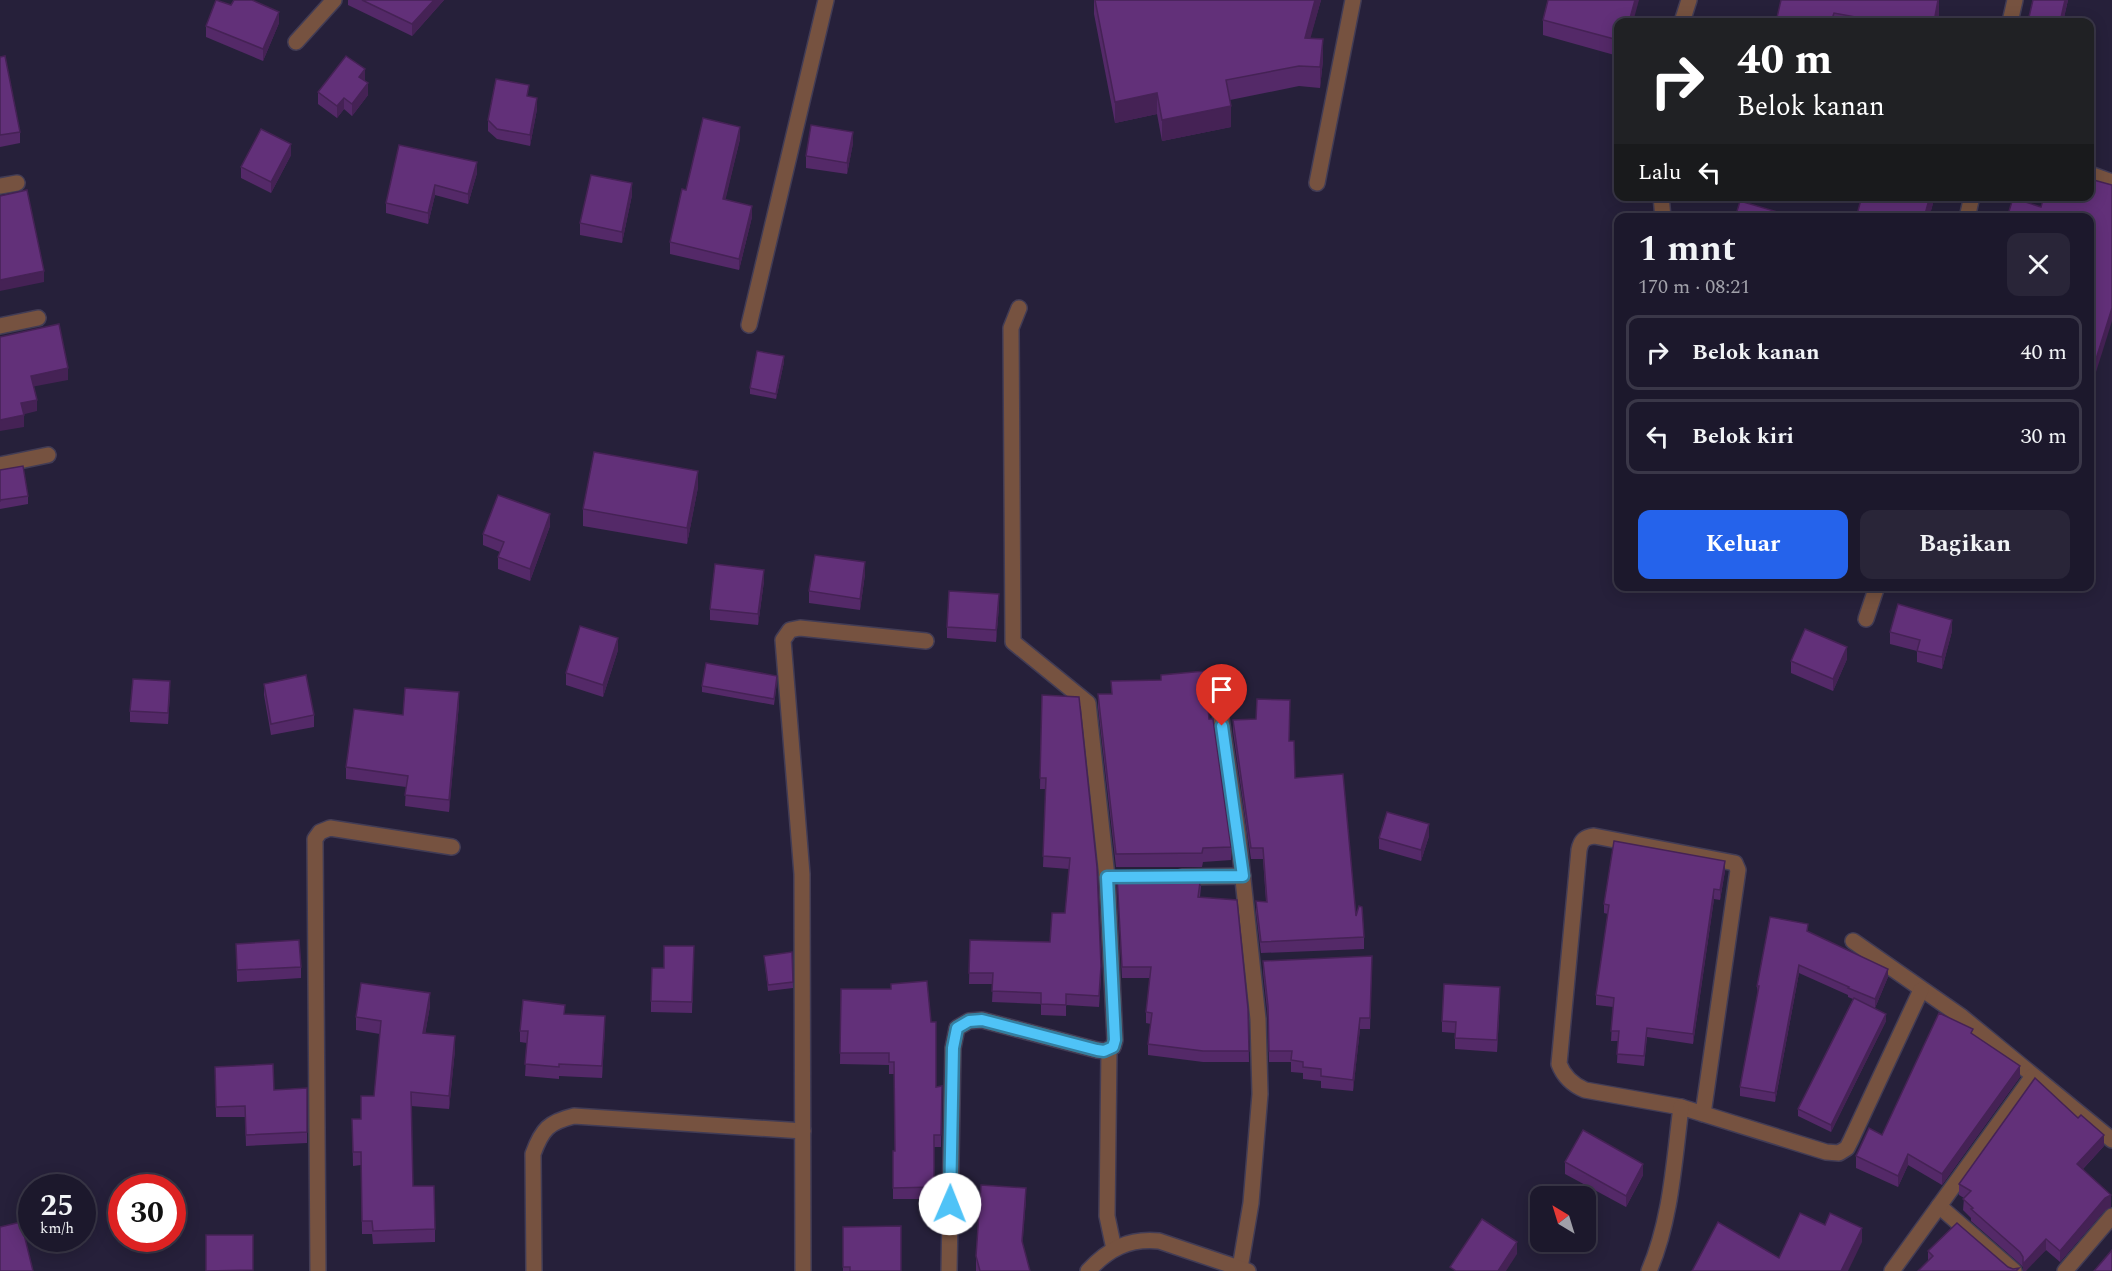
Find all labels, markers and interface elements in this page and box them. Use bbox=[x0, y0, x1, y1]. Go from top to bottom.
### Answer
text: 40 m bbox=[1737, 29, 1832, 92]
icon: right bbox=[1638, 42, 1716, 120]
text: Belok kanan bbox=[1737, 86, 1885, 128]
text: Lalu bbox=[1638, 156, 1681, 189]
icon: left bbox=[1693, 156, 1726, 189]
text: 1 mnt bbox=[1638, 222, 1736, 277]
button: close bbox=[2007, 233, 2070, 296]
text: 170 m · 08:21 bbox=[1638, 272, 1750, 302]
icon: right bbox=[1641, 336, 1674, 369]
text: Belok kanan bbox=[1692, 336, 1820, 369]
text: 40 m bbox=[2021, 336, 2067, 369]
icon: left bbox=[1641, 420, 1674, 453]
text: Belok kiri bbox=[1692, 420, 1794, 453]
text: 30 m bbox=[2021, 420, 2067, 453]
button: Keluar bbox=[1638, 510, 1848, 579]
button: Bagikan bbox=[1860, 510, 2070, 579]
pin bbox=[1196, 664, 1247, 726]
icon: arrive bbox=[1205, 673, 1238, 706]
position arrow bbox=[918, 1172, 982, 1236]
speed limit sign: 30 bbox=[108, 1174, 186, 1252]
text: 25 bbox=[40, 1183, 74, 1229]
north arrow bbox=[1530, 1186, 1596, 1252]
map controls bbox=[1530, 1186, 1596, 1252]
text: km/h bbox=[40, 1217, 74, 1240]

